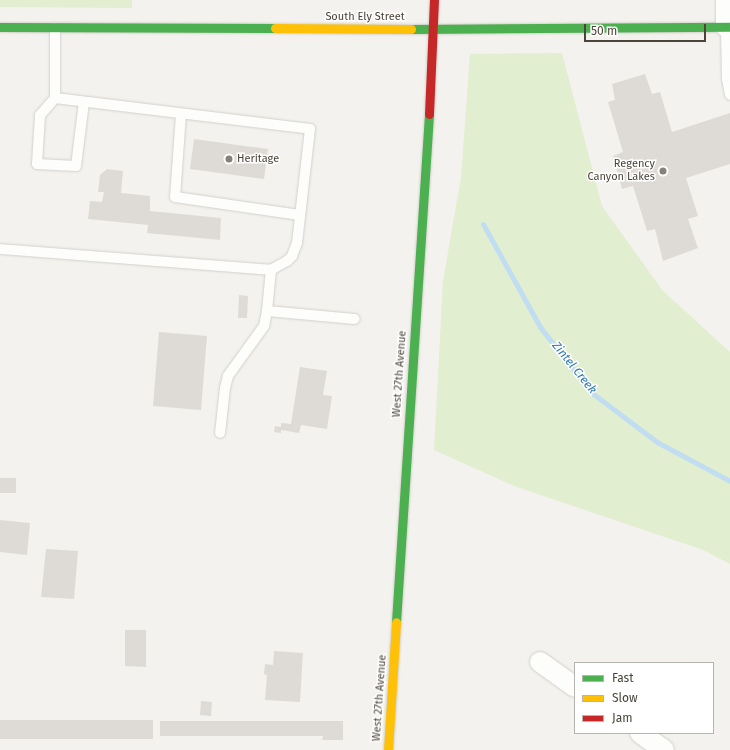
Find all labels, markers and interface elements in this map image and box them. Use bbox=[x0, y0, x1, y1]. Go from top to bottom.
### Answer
street label: South Ely Street bbox=[325, 10, 405, 24]
scale bar bbox=[586, 16, 708, 42]
text: 50 m bbox=[591, 24, 617, 38]
place label: Heritage bbox=[237, 152, 279, 166]
marker: Heritage bbox=[224, 154, 234, 164]
place label: Regency Canyon Lakes bbox=[587, 158, 655, 184]
marker: Regency Canyon Lakes bbox=[658, 166, 668, 176]
street label: West 27th Avenue bbox=[390, 330, 410, 418]
water label: Zintel Creek bbox=[549, 339, 599, 397]
street label: West 27th Avenue bbox=[370, 654, 390, 742]
legend bbox=[574, 662, 714, 734]
text: Fast bbox=[612, 671, 634, 685]
text: Slow bbox=[612, 691, 638, 705]
text: Jam bbox=[612, 711, 632, 725]

